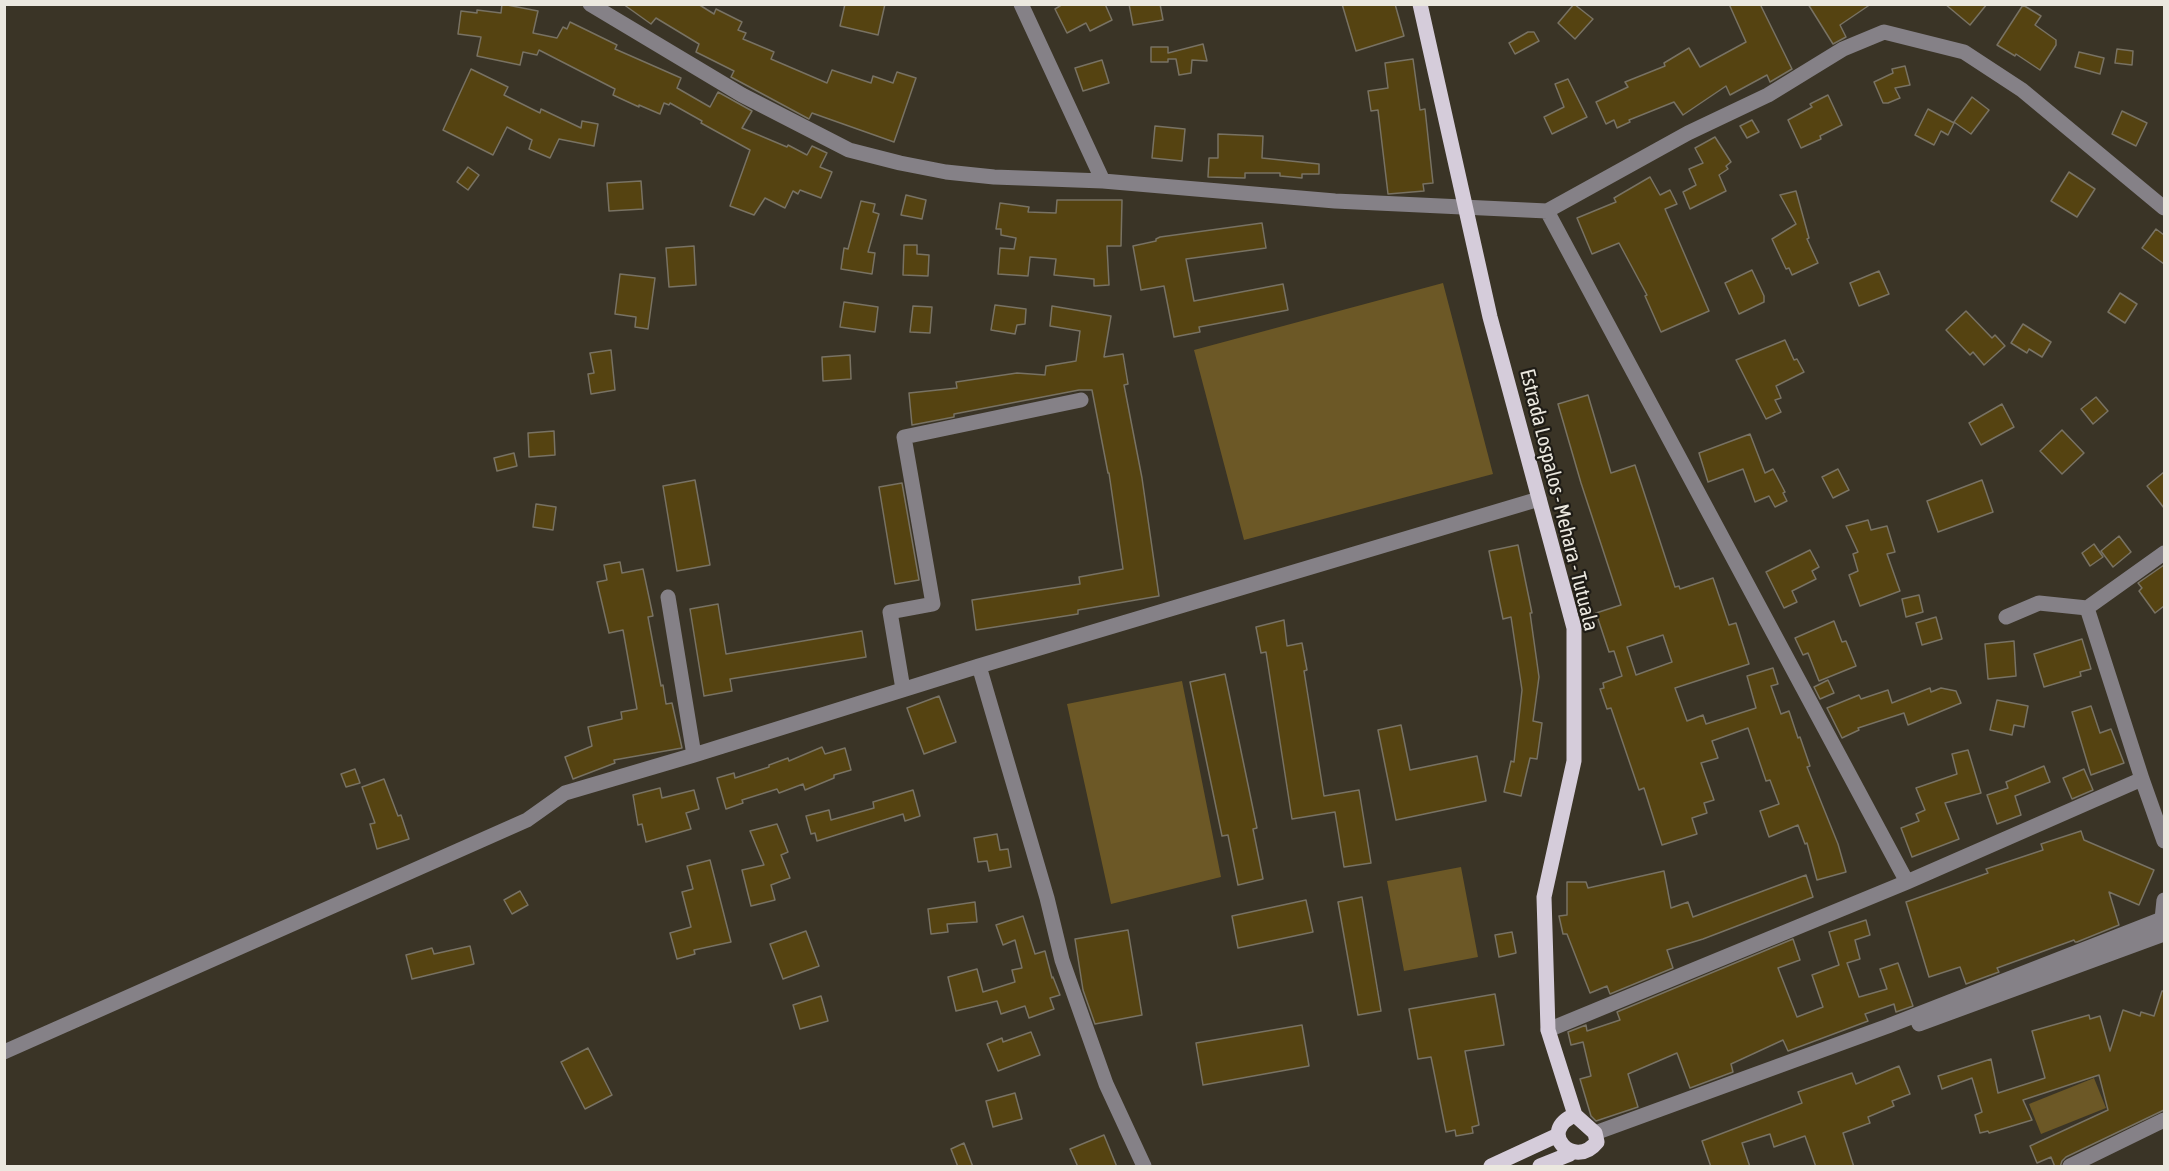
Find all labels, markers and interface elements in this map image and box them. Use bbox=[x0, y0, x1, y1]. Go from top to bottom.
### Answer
street label: Estrada Lospalos - Mehara - Tutuala bbox=[1514, 366, 1604, 634]

